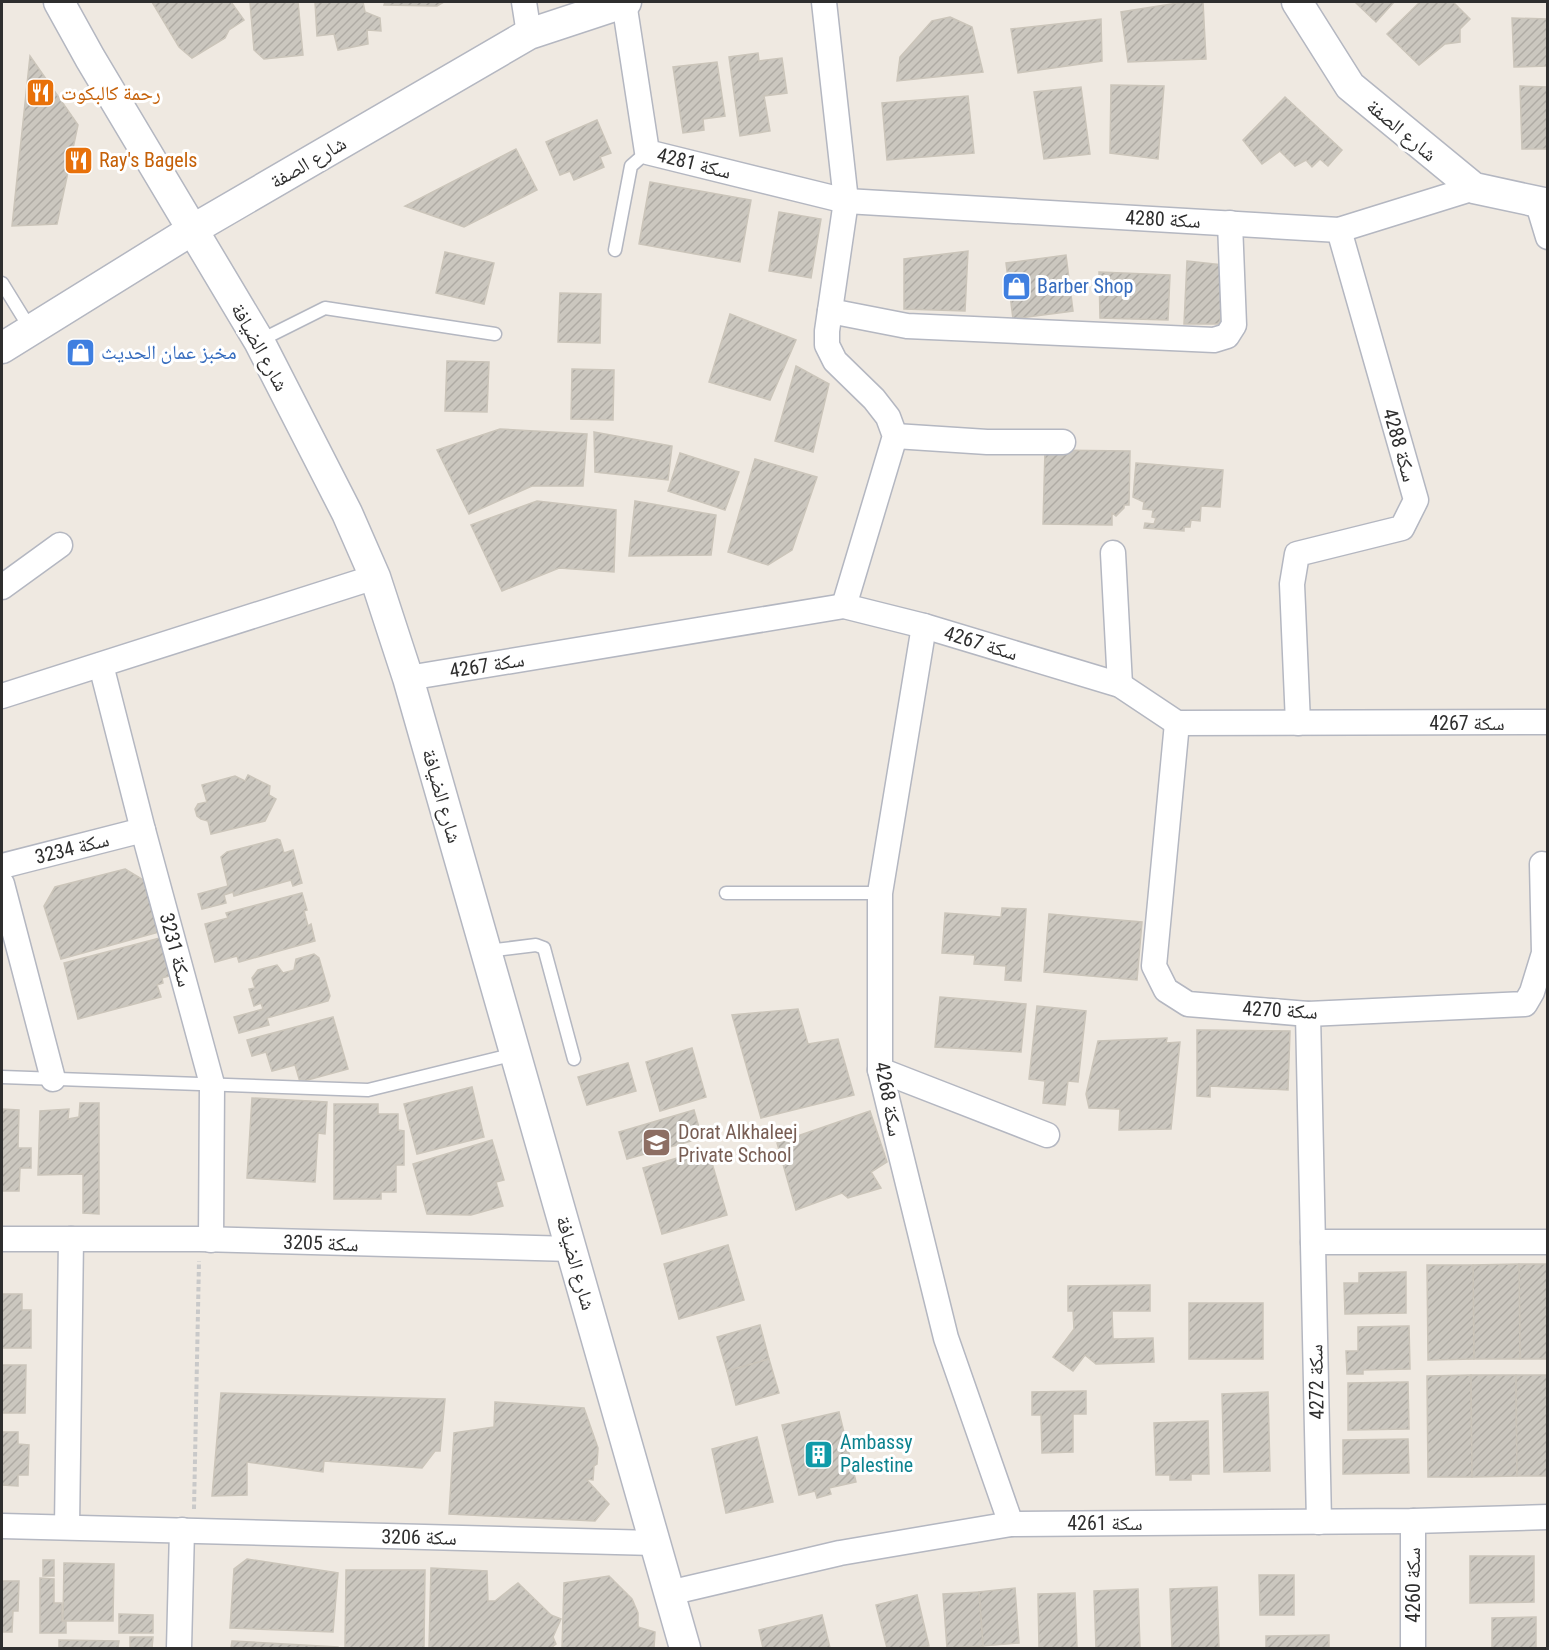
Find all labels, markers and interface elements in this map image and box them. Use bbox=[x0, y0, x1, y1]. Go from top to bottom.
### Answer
restaurant icon: رحمة كالبكوت bbox=[24, 77, 56, 109]
place label: رحمة كالبكوت bbox=[61, 81, 161, 105]
street label: شارع الصفة bbox=[1361, 94, 1442, 167]
street label: شارع الصفة bbox=[266, 131, 351, 194]
street label: سكة 4281 bbox=[654, 142, 734, 184]
restaurant icon: Ray's Bagels bbox=[62, 144, 94, 176]
place label: Ray's Bagels bbox=[99, 148, 197, 172]
street label: سكة 4280 bbox=[1125, 205, 1201, 233]
shop icon: Barber Shop bbox=[1000, 270, 1032, 302]
place label: Barber Shop bbox=[1037, 274, 1133, 298]
street label: شارع الضيافة bbox=[225, 299, 294, 396]
shop icon: مخبز عمان الحديث bbox=[64, 336, 96, 368]
place label: مخبز عمان الحديث bbox=[101, 340, 237, 364]
street label: سكة 4288 bbox=[1378, 405, 1422, 485]
street label: سكة 4267 bbox=[941, 620, 1021, 666]
street label: سكة 4267 bbox=[448, 647, 526, 683]
street label: سكة 4267 bbox=[1429, 711, 1505, 735]
street label: شارع الضيافة bbox=[416, 746, 467, 846]
street label: سكة 3234 bbox=[32, 827, 112, 869]
street label: سكة 3231 bbox=[155, 910, 197, 990]
street label: سكة 4270 bbox=[1242, 996, 1318, 1024]
street label: سكة 4268 bbox=[870, 1060, 908, 1138]
place label: Dorat Alkhaleej Private School bbox=[678, 1120, 797, 1167]
school or university icon: Dorat Alkhaleej Private School bbox=[641, 1127, 673, 1159]
street label: شارع الضيافة bbox=[550, 1213, 601, 1313]
street label: سكة 3205 bbox=[283, 1230, 359, 1256]
street label: سكة 4272 bbox=[1303, 1344, 1329, 1420]
place label: Ambassy Palestine bbox=[840, 1430, 913, 1477]
building icon: Ambassy Palestine bbox=[803, 1438, 835, 1470]
street label: سكة 4261 bbox=[1067, 1511, 1143, 1535]
street label: سكة 3206 bbox=[381, 1524, 457, 1550]
street label: سكة 4260 bbox=[1401, 1547, 1425, 1623]

